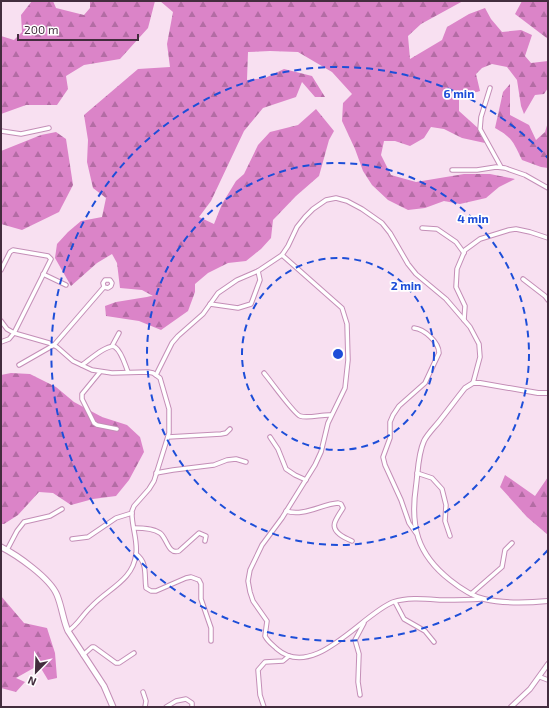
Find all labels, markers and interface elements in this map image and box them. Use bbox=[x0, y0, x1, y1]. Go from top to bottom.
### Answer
scale bar bbox=[18, 16, 138, 42]
text: 200 m bbox=[24, 22, 58, 36]
text: 6 min bbox=[444, 86, 474, 100]
text: 4 min bbox=[457, 211, 489, 225]
text: 2 min bbox=[391, 278, 421, 292]
centre of rings bbox=[331, 347, 345, 361]
north arrow bbox=[16, 652, 56, 692]
text: N bbox=[26, 674, 38, 689]

